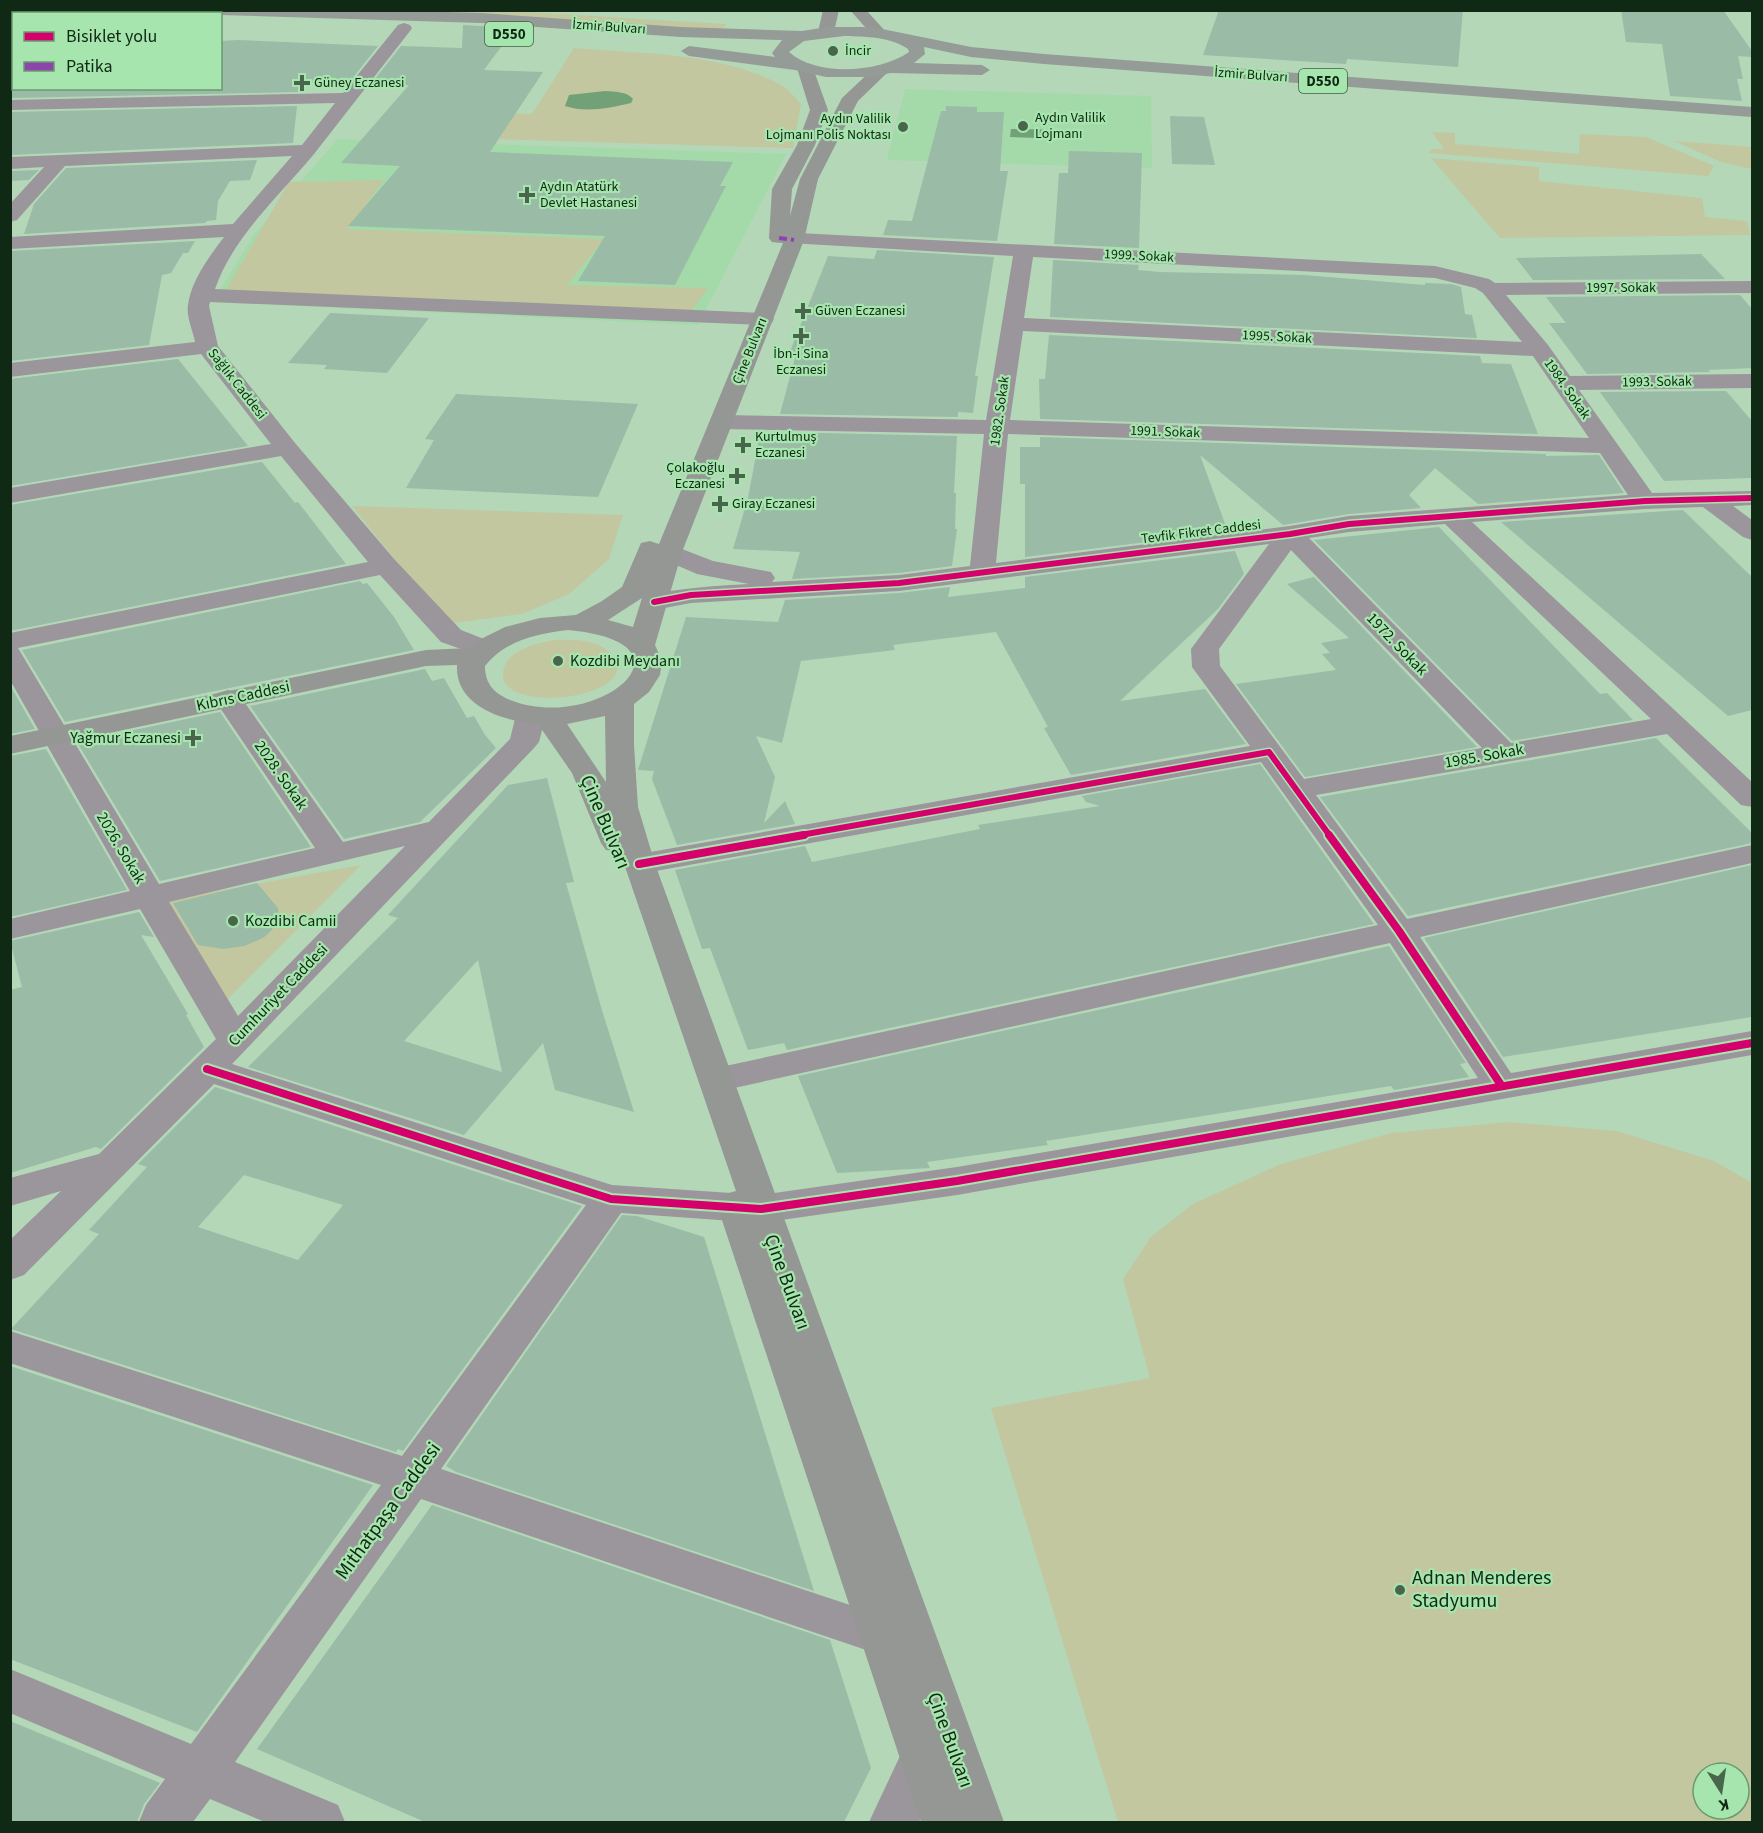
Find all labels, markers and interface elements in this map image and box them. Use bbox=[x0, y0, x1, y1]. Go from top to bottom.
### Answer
legend bbox=[12, 12, 222, 90]
street label: İzmir Bulvarı bbox=[572, 14, 646, 40]
road number: D550 bbox=[485, 22, 533, 46]
text: Bisiklet yolu bbox=[66, 24, 157, 49]
place label: İncir bbox=[845, 41, 871, 61]
marker: İncir bbox=[826, 44, 840, 58]
text: Patika bbox=[66, 54, 113, 79]
street label: İzmir Bulvarı bbox=[1214, 62, 1288, 88]
road number: D550 bbox=[1299, 69, 1347, 93]
place label: Güney Eczanesi bbox=[314, 73, 405, 93]
marker: Güney Eczanesi bbox=[295, 76, 309, 90]
place label: Aydın Valilik Lojmanı bbox=[1035, 108, 1106, 144]
place label: Aydın Valilik Lojmanı Polis Noktası bbox=[766, 109, 891, 145]
marker: Aydın Valilik Lojmanı bbox=[1016, 119, 1030, 133]
marker: Aydın Valilik Lojmanı Polis Noktası bbox=[896, 120, 910, 134]
place label: Aydın Atatürk Devlet Hastanesi bbox=[540, 177, 637, 213]
marker: Aydın Atatürk Devlet Hastanesi bbox=[518, 186, 536, 204]
street label: 1999. Sokak bbox=[1104, 244, 1175, 268]
street label: 1997. Sokak bbox=[1586, 278, 1656, 298]
place label: Güven Eczanesi bbox=[815, 301, 905, 321]
marker: Güven Eczanesi bbox=[796, 304, 810, 318]
street label: Çine Bulvarı bbox=[728, 315, 772, 387]
street label: 1995. Sokak bbox=[1242, 325, 1313, 349]
marker: İbn-i Sina Eczanesi bbox=[794, 329, 808, 343]
street label: Sağlık Caddesi bbox=[203, 344, 271, 424]
place label: İbn-i Sina Eczanesi bbox=[773, 344, 829, 380]
street label: 1984. Sokak bbox=[1539, 355, 1595, 423]
street label: 1993. Sokak bbox=[1622, 371, 1692, 393]
street label: 1982. Sokak bbox=[985, 375, 1015, 447]
street label: 1991. Sokak bbox=[1130, 421, 1200, 443]
place label: Kurtulmuş Eczanesi bbox=[755, 427, 817, 463]
marker: Kurtulmuş Eczanesi bbox=[736, 438, 750, 452]
place label: Çolakoğlu Eczanesi bbox=[666, 458, 725, 494]
marker: Çolakoğlu Eczanesi bbox=[730, 469, 744, 483]
place label: Giray Eczanesi bbox=[732, 494, 815, 514]
marker: Giray Eczanesi bbox=[713, 497, 727, 511]
street label: Tevfik Fikret Caddesi bbox=[1140, 515, 1262, 549]
street label: 1972. Sokak bbox=[1361, 608, 1433, 680]
place label: Kozdibi Meydanı bbox=[570, 650, 680, 672]
marker: Kozdibi Meydanı bbox=[551, 654, 565, 668]
street label: Kıbrıs Caddesi bbox=[194, 675, 292, 717]
place label: Yağmur Eczanesi bbox=[69, 727, 181, 749]
marker: Yağmur Eczanesi bbox=[186, 731, 200, 745]
street label: 2028. Sokak bbox=[249, 736, 313, 814]
street label: 1985. Sokak bbox=[1443, 738, 1525, 774]
street label: Çine Bulvarı bbox=[573, 771, 637, 873]
street label: 2026. Sokak bbox=[91, 808, 151, 888]
place label: Kozdibi Camii bbox=[245, 910, 337, 932]
marker: Kozdibi Camii bbox=[226, 914, 240, 928]
street label: Cumhuriyet Caddesi bbox=[223, 939, 333, 1051]
street label: Çine Bulvarı bbox=[757, 1230, 817, 1334]
street label: Mithatpaşa Caddesi bbox=[328, 1436, 448, 1586]
place label: Adnan Menderes Stadyumu bbox=[1412, 1564, 1551, 1615]
marker: Adnan Menderes Stadyumu bbox=[1393, 1583, 1407, 1597]
street label: Çine Bulvarı bbox=[920, 1688, 980, 1792]
north arrow bbox=[1691, 1761, 1751, 1821]
text: K bbox=[1717, 1793, 1731, 1817]

